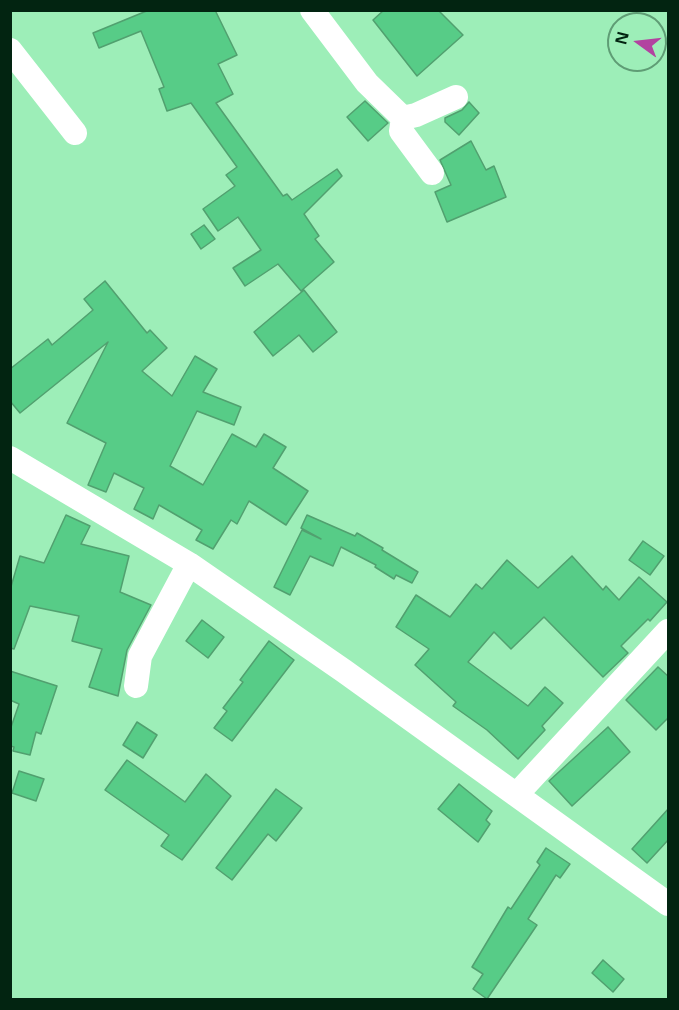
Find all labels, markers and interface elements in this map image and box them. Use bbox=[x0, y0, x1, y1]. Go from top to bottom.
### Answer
north arrow bbox=[607, 12, 667, 72]
text: N bbox=[609, 29, 634, 47]

